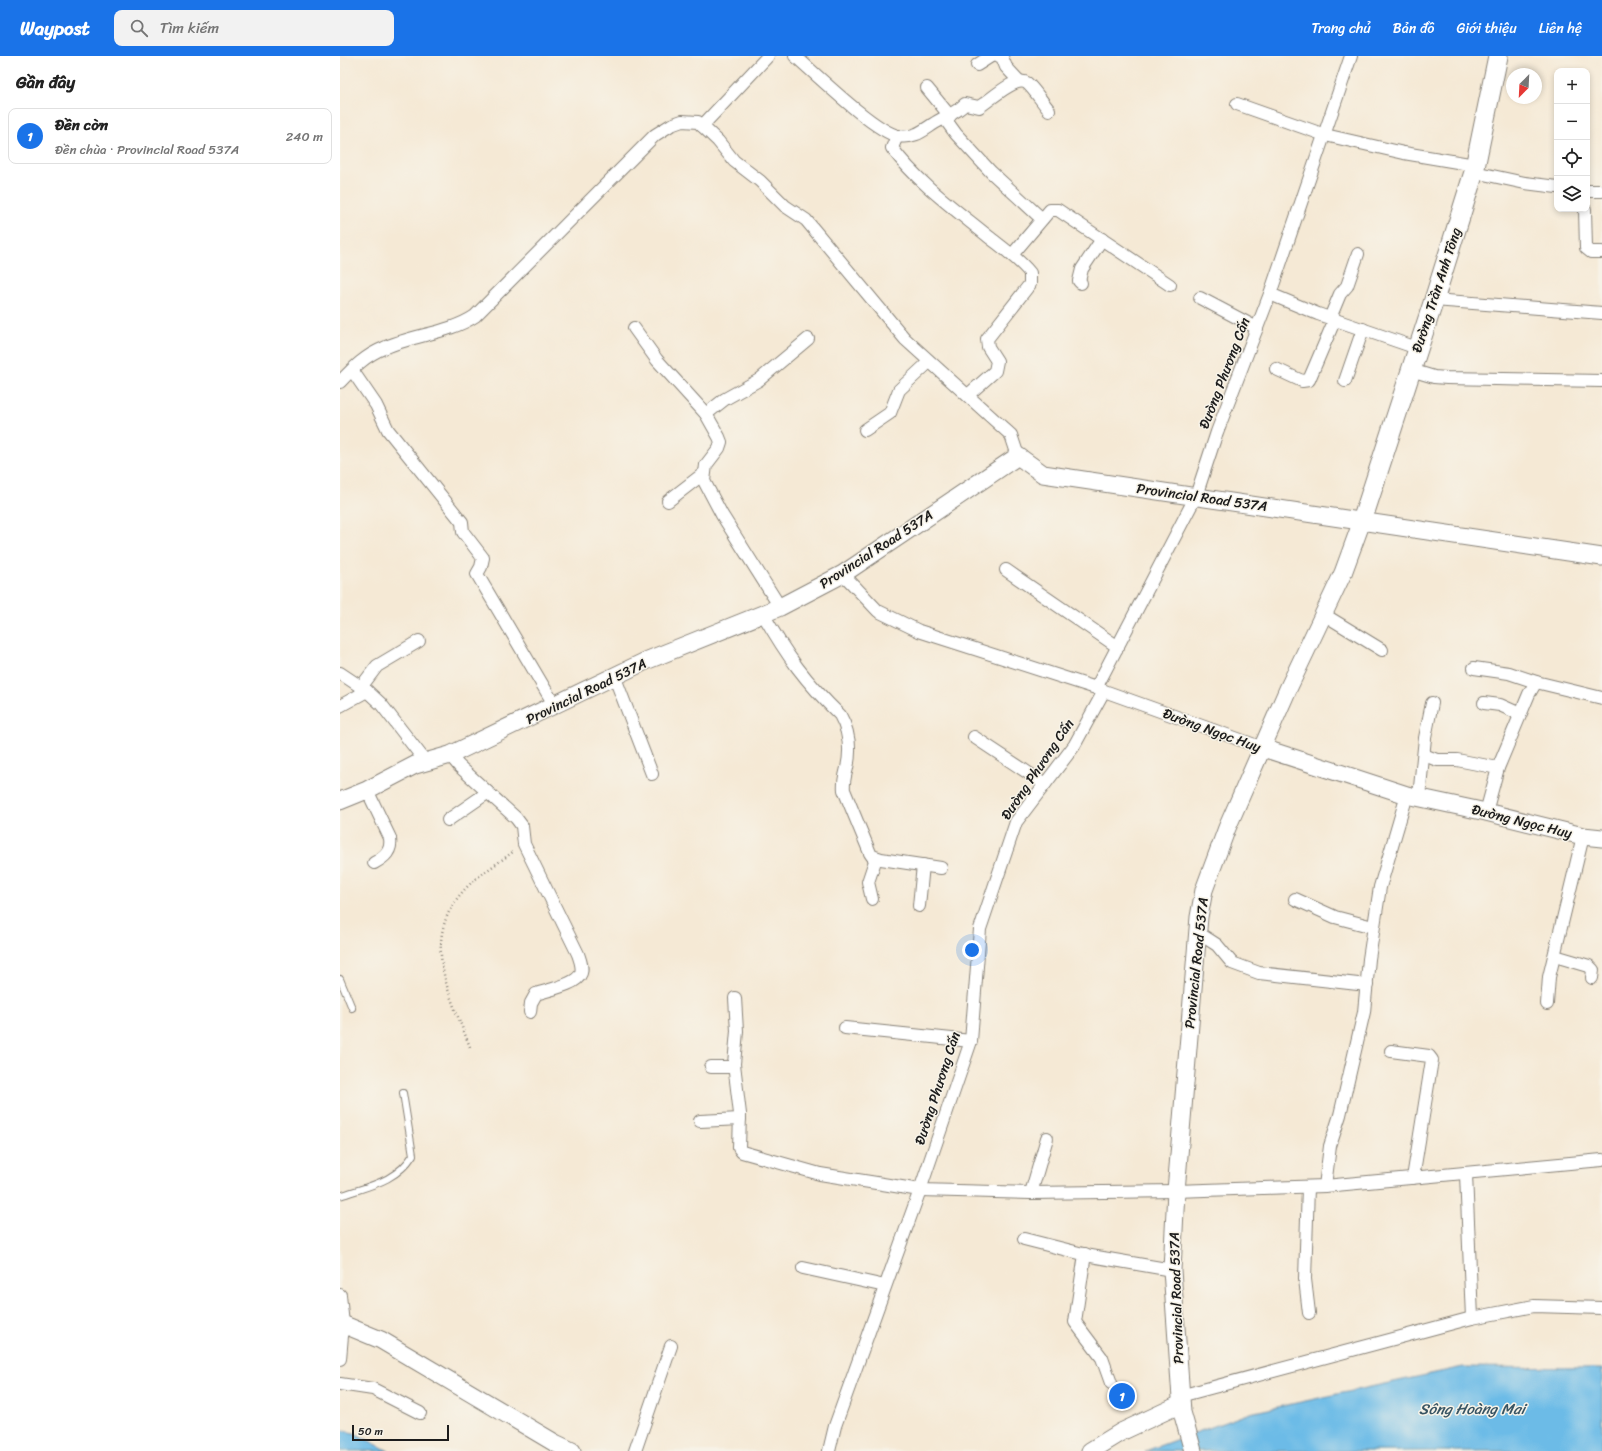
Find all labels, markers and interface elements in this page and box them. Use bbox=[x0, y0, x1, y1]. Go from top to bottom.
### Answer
search box bbox=[114, 10, 394, 46]
text: Waypost bbox=[20, 12, 90, 45]
text: Tìm kiếm bbox=[160, 15, 219, 41]
text: Trang chủ bbox=[1311, 16, 1371, 41]
text: Bản đồ bbox=[1393, 16, 1434, 41]
text: Giới thiệu bbox=[1456, 16, 1517, 41]
text: Liên hệ bbox=[1539, 16, 1582, 41]
icon: search bbox=[128, 17, 150, 39]
text: Gần đây bbox=[16, 67, 75, 97]
north arrow bbox=[1506, 68, 1542, 104]
map controls bbox=[1554, 68, 1590, 212]
button: + bbox=[1554, 68, 1590, 104]
button: − bbox=[1554, 104, 1590, 140]
text: Đền cờn bbox=[55, 112, 108, 138]
text: 1 bbox=[27, 125, 33, 148]
text: 240 m bbox=[286, 125, 323, 148]
text: Đền chùa · Provincial Road 537A bbox=[55, 138, 239, 161]
button: locate bbox=[1554, 140, 1590, 176]
button: layers bbox=[1554, 176, 1590, 212]
street label: Đường Trần Anh Tông bbox=[1404, 224, 1469, 356]
street label: Đường Phương Cấn bbox=[1192, 313, 1257, 433]
street label: Provincial Road 537A bbox=[1135, 476, 1269, 519]
street label: Provincial Road 537A bbox=[814, 503, 938, 596]
street label: Provincial Road 537A bbox=[521, 651, 651, 732]
street label: Đường Ngọc Huy bbox=[1159, 701, 1265, 760]
street label: Đường Phương Cấn bbox=[994, 713, 1081, 825]
street label: Đường Ngọc Huy bbox=[1469, 797, 1575, 846]
street label: Provincial Road 537A bbox=[1177, 896, 1216, 1030]
your location bbox=[962, 940, 982, 960]
street label: Đường Phương Cấn bbox=[907, 1028, 968, 1148]
street label: Provincial Road 537A bbox=[1162, 1232, 1191, 1364]
pin: 1 bbox=[1109, 1381, 1135, 1411]
water label: Sông Hoàng Mai bbox=[1419, 1396, 1528, 1422]
text: 50 m bbox=[358, 1422, 383, 1441]
scale bar bbox=[352, 1423, 449, 1442]

